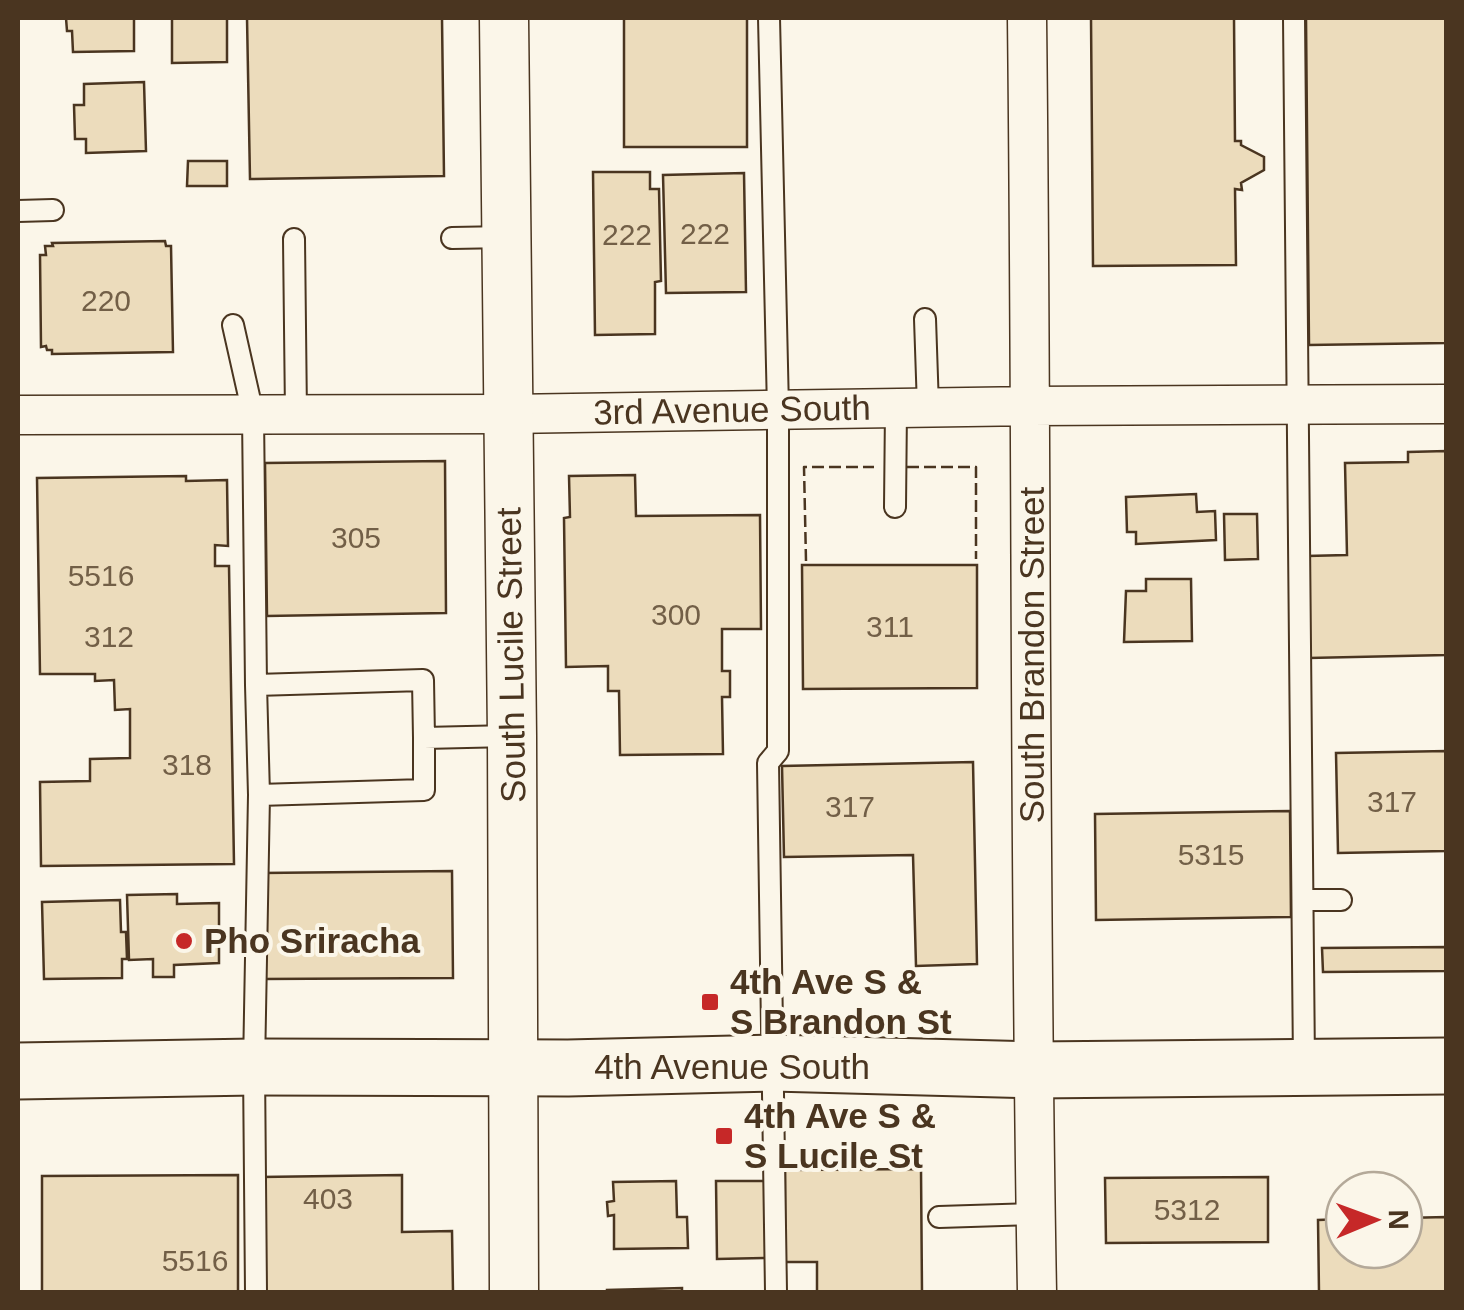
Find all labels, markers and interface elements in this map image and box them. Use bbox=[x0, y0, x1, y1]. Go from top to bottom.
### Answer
house number: 222 bbox=[680, 217, 730, 250]
house number: 222 bbox=[602, 218, 652, 251]
house number: 220 bbox=[81, 284, 131, 317]
street label: 3rd Avenue South bbox=[593, 388, 871, 431]
street label: South Brandon Street bbox=[1012, 486, 1051, 823]
street label: South Lucile Street bbox=[488, 507, 533, 803]
house number: 305 bbox=[331, 521, 381, 554]
house number: 5516 bbox=[68, 559, 134, 592]
house number: 300 bbox=[651, 598, 701, 631]
house number: 311 bbox=[866, 610, 914, 643]
house number: 312 bbox=[84, 620, 134, 653]
house number: 318 bbox=[162, 748, 212, 781]
house number: 317 bbox=[1367, 785, 1417, 818]
house number: 317 bbox=[825, 790, 875, 823]
house number: 5315 bbox=[1178, 838, 1244, 871]
place label: Pho Sriracha bbox=[204, 921, 420, 960]
marker: Pho Sriracha bbox=[173, 930, 195, 952]
place label: 4th Ave S & S Brandon St bbox=[730, 962, 952, 1041]
marker: 4th Ave S & S Brandon St bbox=[699, 991, 721, 1013]
street label: 4th Avenue South bbox=[594, 1047, 870, 1086]
place label: 4th Ave S & S Lucile St bbox=[744, 1096, 936, 1175]
marker: 4th Ave S & S Lucile St bbox=[713, 1125, 735, 1147]
north arrow bbox=[1324, 1170, 1424, 1270]
house number: 403 bbox=[303, 1182, 353, 1215]
house number: 5312 bbox=[1154, 1193, 1220, 1226]
text: N bbox=[1383, 1209, 1414, 1230]
house number: 5516 bbox=[162, 1244, 228, 1277]

